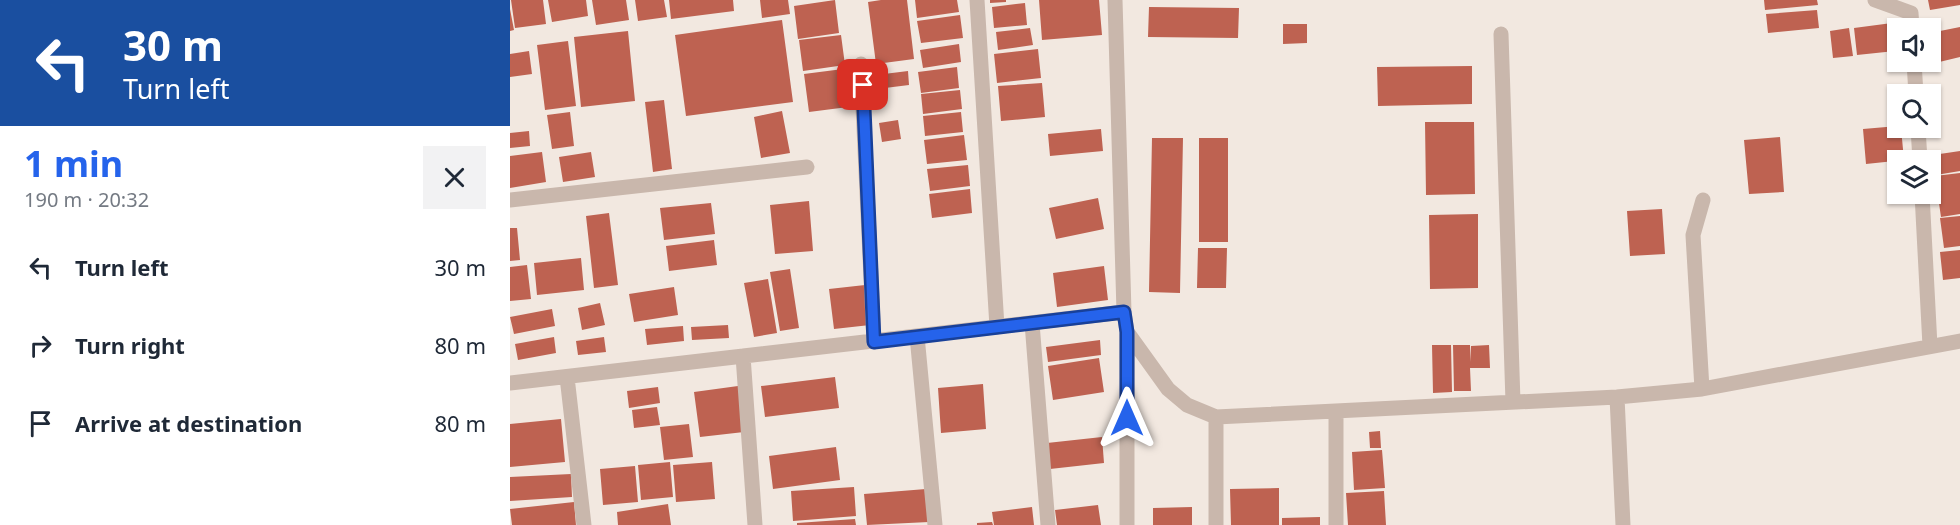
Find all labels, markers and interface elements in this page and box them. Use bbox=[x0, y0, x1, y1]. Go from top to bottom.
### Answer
text: 30 m bbox=[123, 16, 223, 73]
map controls bbox=[1887, 18, 1941, 204]
button: sound bbox=[1887, 18, 1941, 72]
icon: left bbox=[24, 24, 102, 102]
pin bbox=[837, 59, 888, 110]
icon: arrive bbox=[846, 68, 879, 101]
text: Turn left bbox=[123, 70, 229, 107]
button: search bbox=[1887, 84, 1941, 138]
text: 1 min bbox=[24, 139, 123, 188]
button: close bbox=[423, 146, 486, 209]
button: layers bbox=[1887, 150, 1941, 204]
text: 190 m · 20:32 bbox=[24, 186, 149, 213]
icon: left bbox=[24, 251, 57, 284]
text: Turn left bbox=[75, 252, 169, 282]
text: 30 m bbox=[435, 252, 486, 282]
icon: right bbox=[24, 329, 57, 362]
text: Turn right bbox=[75, 330, 185, 360]
text: 80 m bbox=[435, 330, 486, 360]
position arrow bbox=[1095, 386, 1159, 450]
icon: arrive bbox=[24, 407, 57, 440]
text: Arrive at destination bbox=[75, 408, 302, 438]
text: 80 m bbox=[435, 408, 486, 438]

